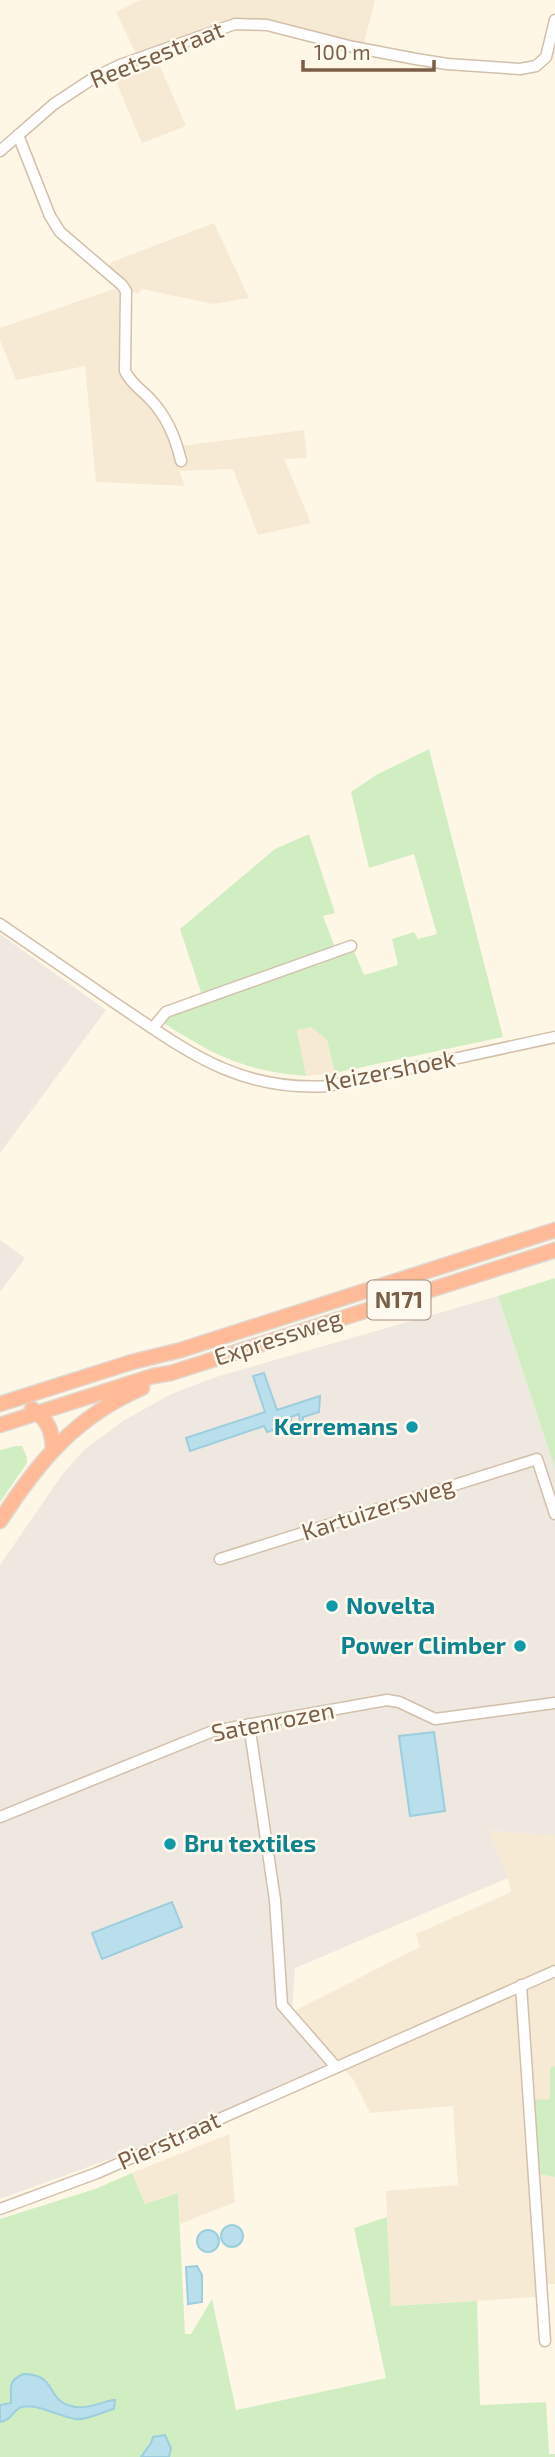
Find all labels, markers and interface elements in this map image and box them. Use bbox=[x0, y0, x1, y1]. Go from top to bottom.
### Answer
street label: Reetsestraat bbox=[86, 14, 227, 93]
scale bar bbox=[303, 28, 434, 72]
text: 100 m bbox=[314, 39, 371, 64]
street label: Keizershoek bbox=[322, 1043, 457, 1096]
road number: N171 bbox=[368, 1280, 430, 1320]
street label: Expressweg bbox=[210, 1302, 345, 1371]
place label: Kerremans bbox=[274, 1411, 398, 1440]
marker: Kerremans bbox=[404, 1419, 420, 1435]
street label: Kartuizersweg bbox=[298, 1469, 457, 1546]
place label: Novelta bbox=[346, 1590, 435, 1619]
marker: Novelta bbox=[324, 1598, 340, 1614]
place label: Power Climber bbox=[341, 1630, 507, 1659]
marker: Power Climber bbox=[512, 1638, 528, 1654]
street label: Satenrozen bbox=[209, 1694, 337, 1747]
place label: Bru textiles bbox=[184, 1828, 316, 1857]
marker: Bru textiles bbox=[162, 1836, 178, 1852]
street label: Pierstraat bbox=[113, 2104, 224, 2175]

